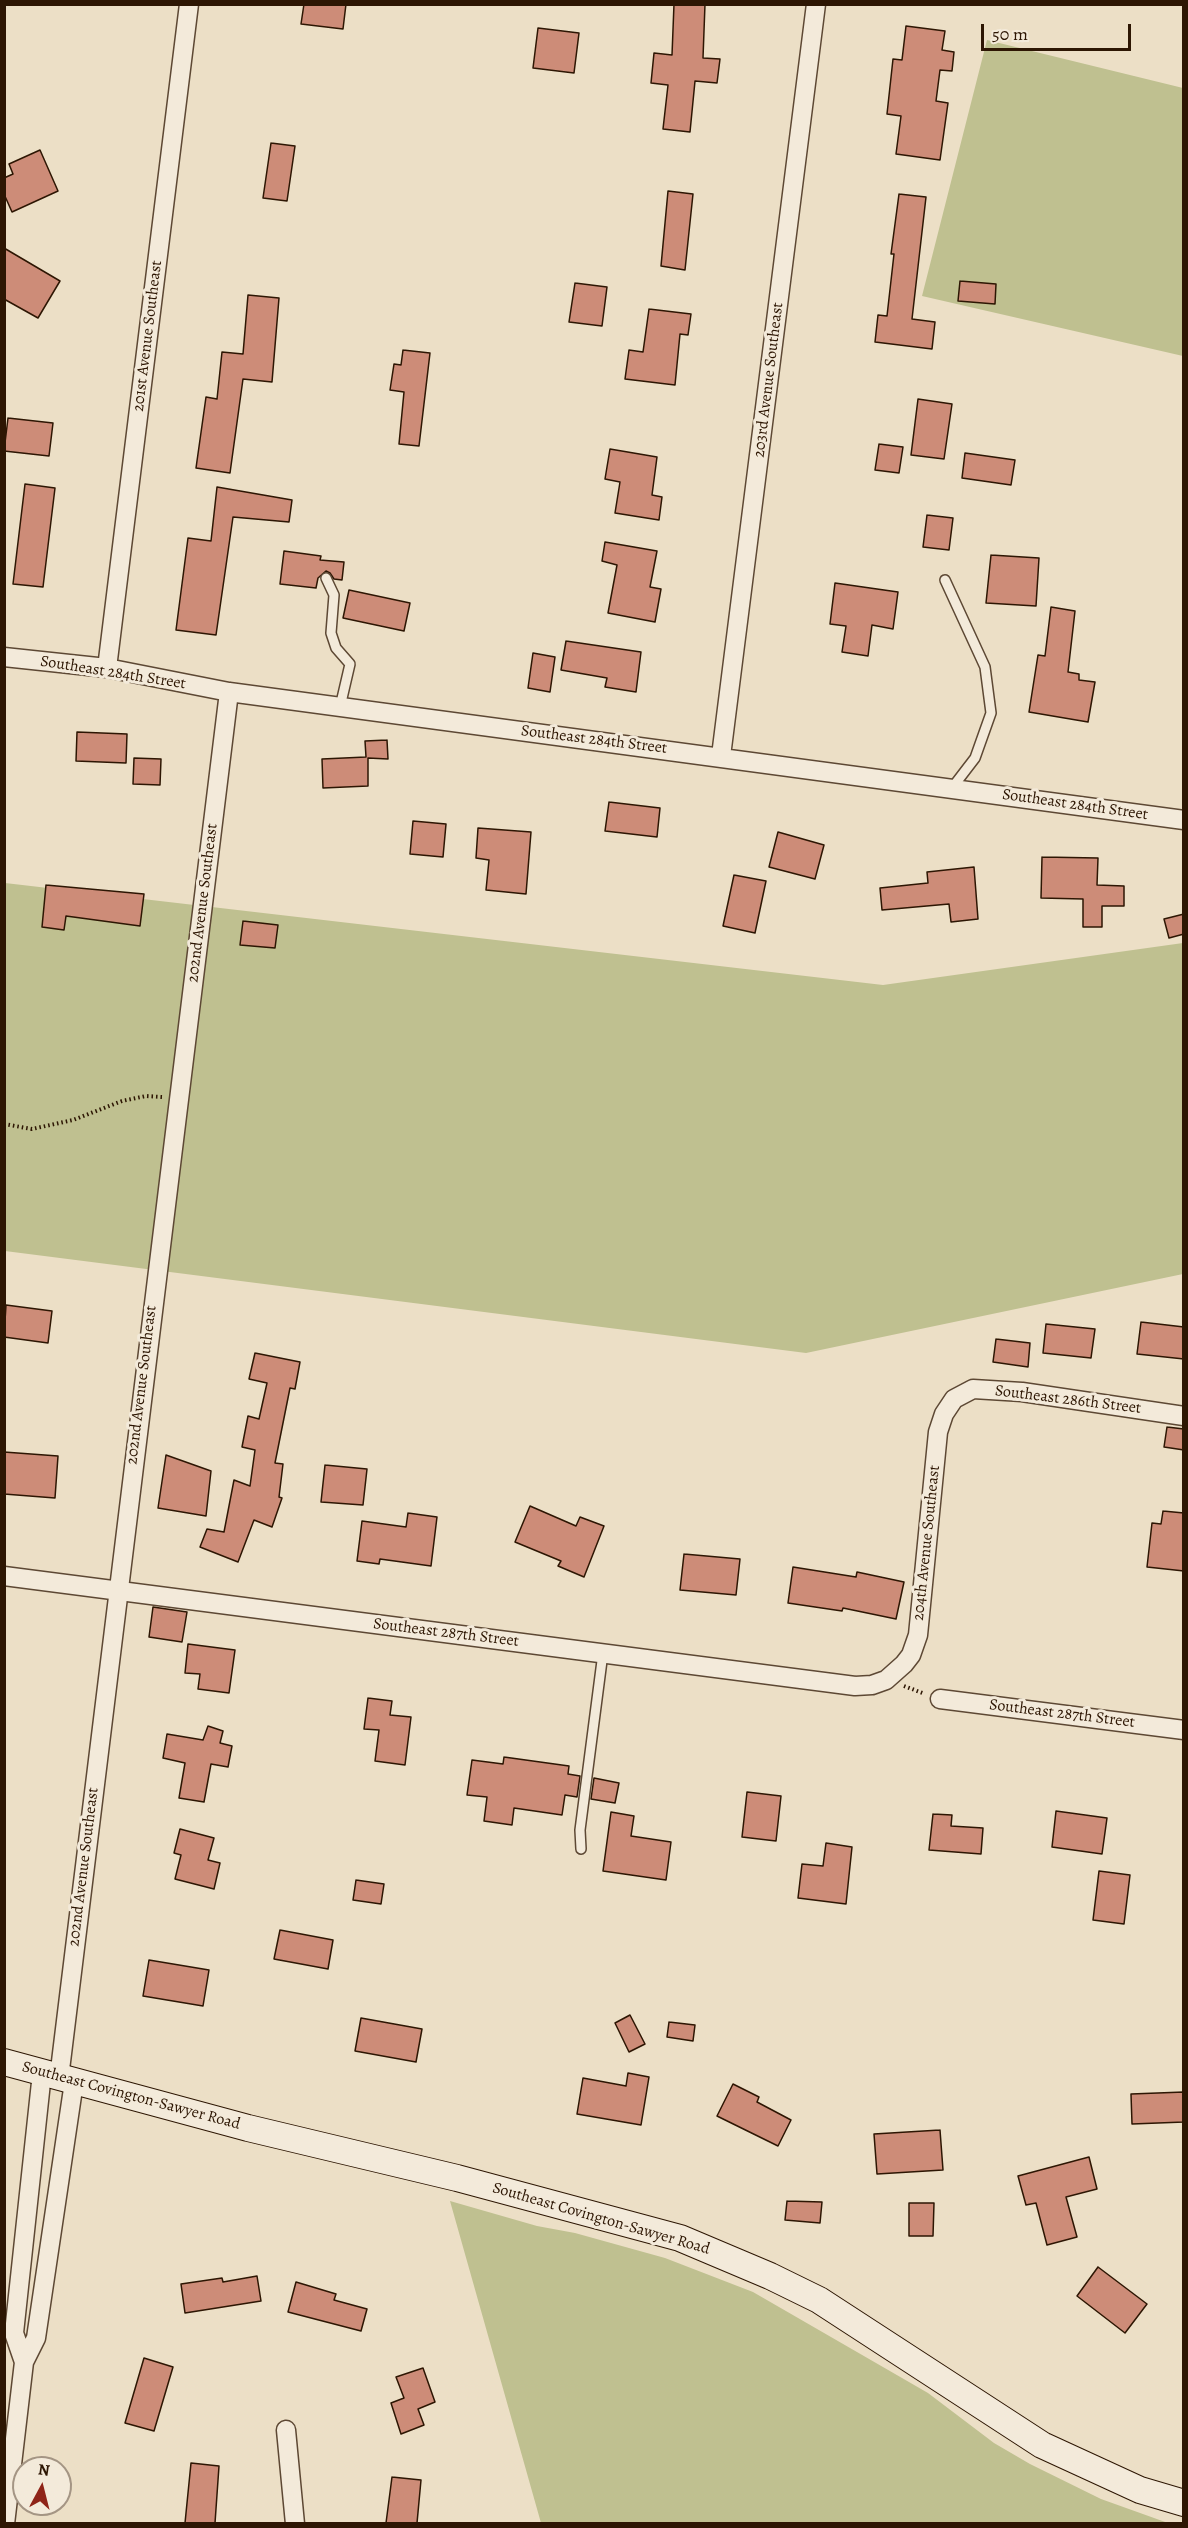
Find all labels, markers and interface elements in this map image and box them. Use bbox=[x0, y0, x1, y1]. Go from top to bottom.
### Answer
scale bar bbox=[984, 12, 1134, 50]
text: 50 m bbox=[992, 22, 1028, 46]
street label: 201st Avenue Southeast bbox=[129, 259, 167, 413]
street label: 203rd Avenue Southeast bbox=[750, 301, 788, 459]
street label: Southeast 284th Street bbox=[39, 652, 187, 694]
street label: Southeast 284th Street bbox=[520, 722, 668, 758]
street label: Southeast 284th Street bbox=[1001, 785, 1149, 825]
street label: 202nd Avenue Southeast bbox=[184, 822, 222, 984]
street label: 202nd Avenue Southeast bbox=[123, 1304, 161, 1466]
street label: Southeast 286th Street bbox=[994, 1382, 1142, 1418]
street label: 204th Avenue Southeast bbox=[909, 1464, 945, 1622]
street label: Southeast 287th Street bbox=[372, 1615, 520, 1651]
street label: Southeast 287th Street bbox=[988, 1696, 1136, 1732]
street label: 202nd Avenue Southeast bbox=[65, 1786, 103, 1948]
street label: Southeast Covington-Sawyer Road bbox=[20, 2058, 242, 2134]
street label: Southeast Covington-Sawyer Road bbox=[490, 2179, 712, 2259]
north arrow bbox=[12, 2456, 72, 2516]
text: N bbox=[37, 2458, 51, 2482]

